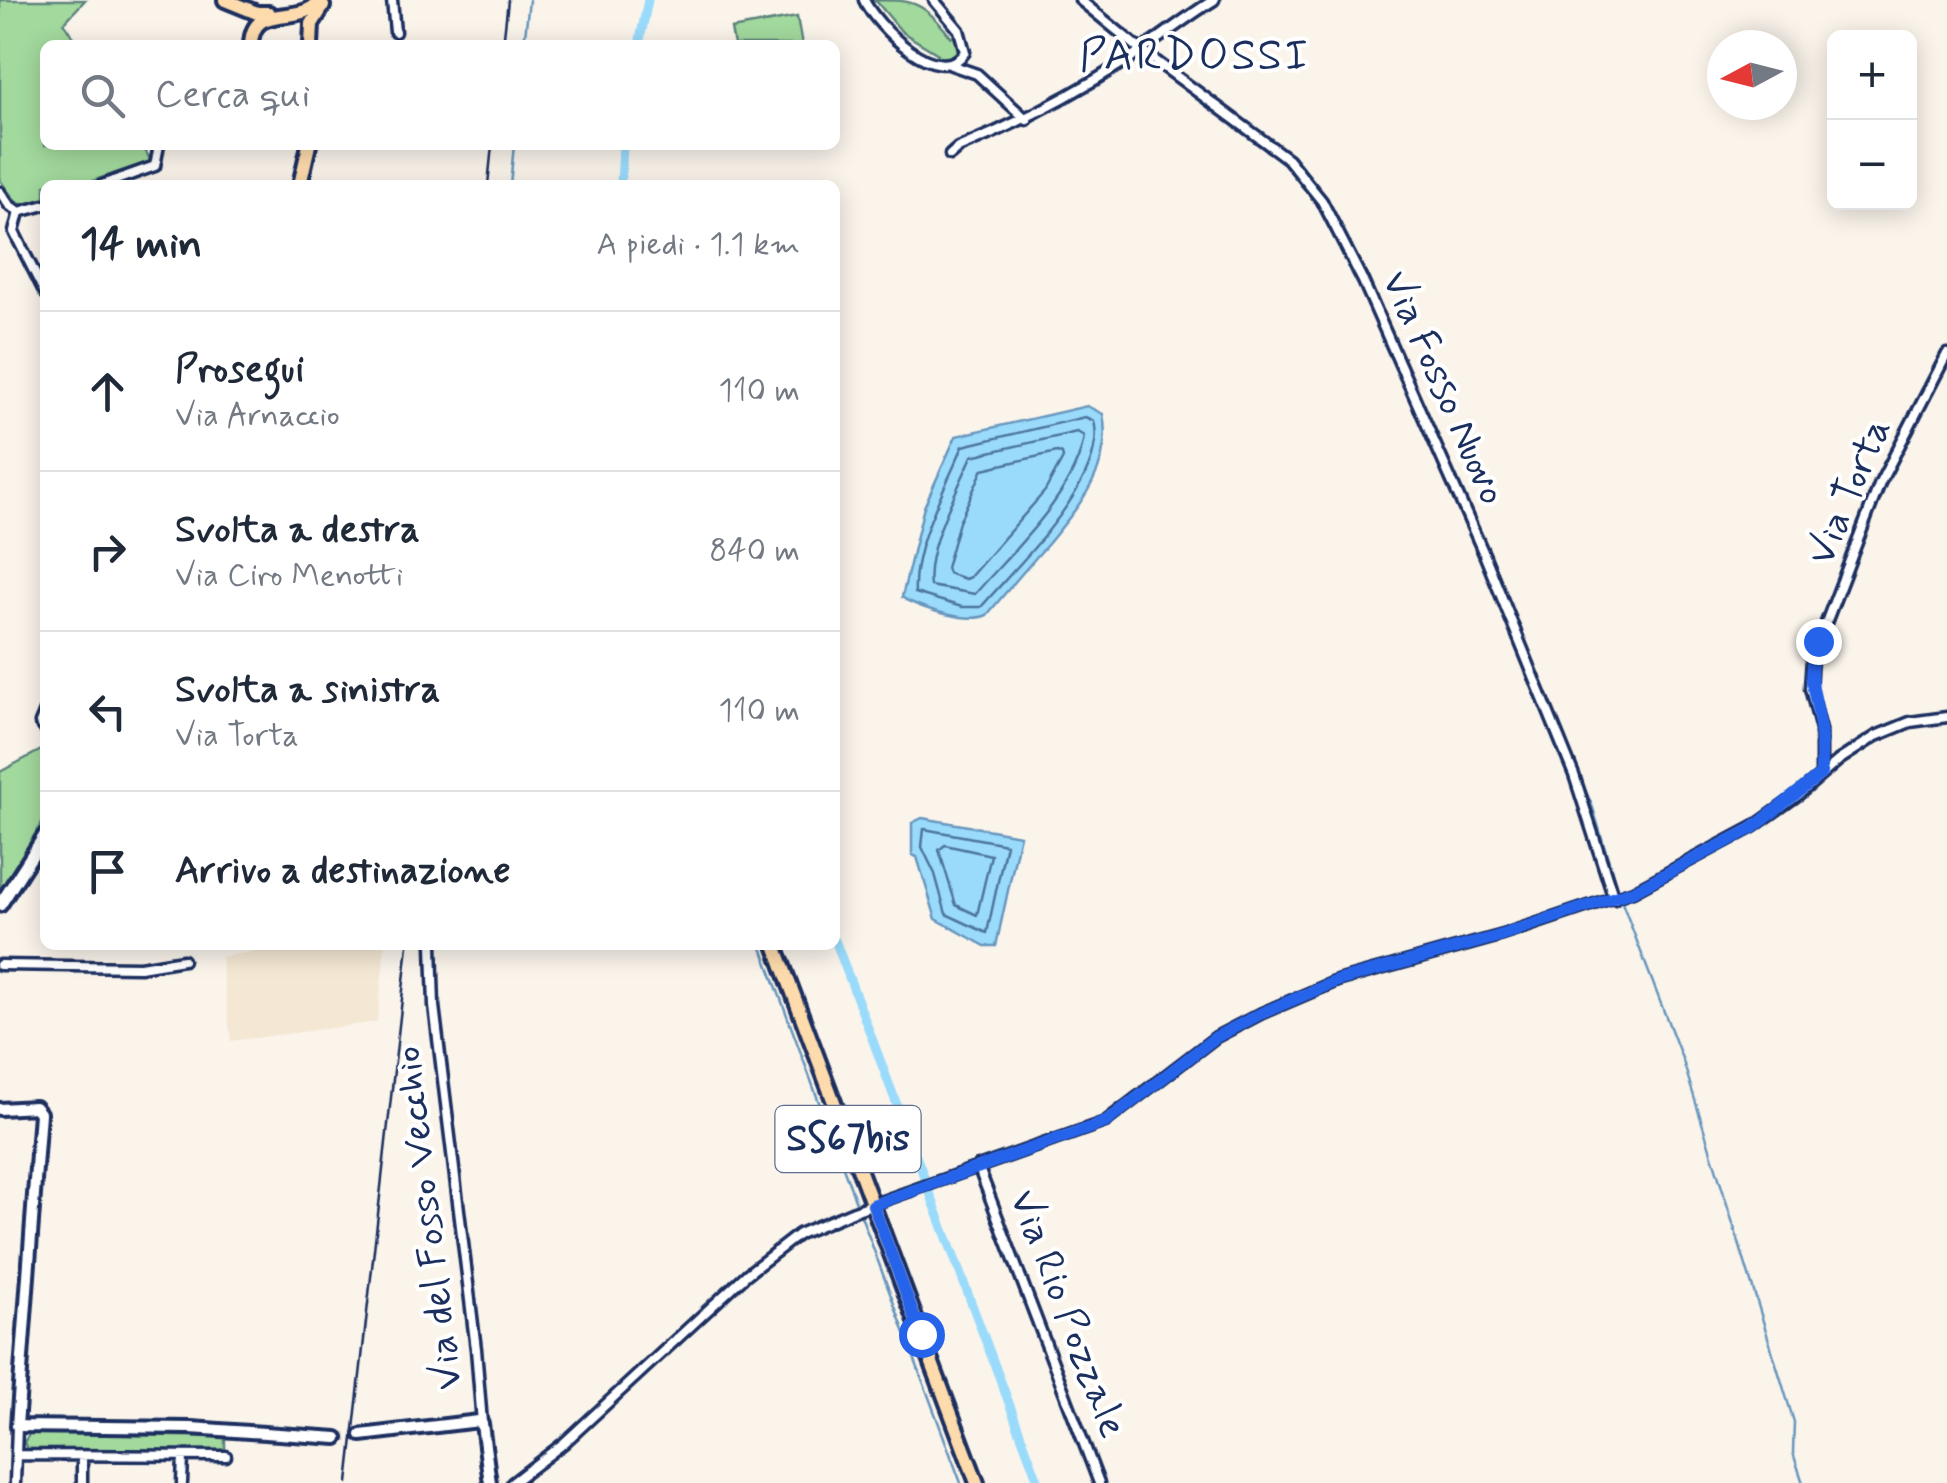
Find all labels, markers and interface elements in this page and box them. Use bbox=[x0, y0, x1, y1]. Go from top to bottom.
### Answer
district label: PARDOSSI bbox=[1079, 27, 1311, 86]
north arrow bbox=[1707, 30, 1797, 120]
map controls bbox=[1827, 30, 1917, 210]
button: + bbox=[1827, 30, 1917, 120]
search box bbox=[40, 40, 840, 150]
icon: search bbox=[75, 68, 130, 123]
text: Cerca qui bbox=[155, 71, 310, 120]
button: − bbox=[1827, 120, 1917, 210]
text: 14 min bbox=[80, 218, 202, 273]
text: A piedi · 1.1 km bbox=[596, 224, 800, 266]
street label: Via Fosso Nuovo bbox=[1368, 263, 1518, 513]
text: Prosegui bbox=[175, 346, 304, 395]
icon: ahead bbox=[80, 364, 135, 419]
text: 110 m bbox=[719, 370, 800, 412]
text: Via Arnaccio bbox=[175, 395, 340, 437]
street label: Via Torta bbox=[1796, 411, 1904, 573]
text: Svolta a destra bbox=[175, 506, 420, 555]
icon: right bbox=[80, 524, 135, 579]
text: 840 m bbox=[709, 530, 800, 572]
text: Via Ciro Menotti bbox=[175, 555, 403, 597]
route end bbox=[1796, 619, 1842, 665]
text: Svolta a sinistra bbox=[175, 666, 440, 715]
icon: left bbox=[80, 684, 135, 739]
text: 110 m bbox=[719, 690, 800, 732]
text: Via Torta bbox=[175, 715, 299, 757]
icon: arrive bbox=[80, 844, 135, 899]
text: Arrivo a destinazione bbox=[175, 847, 511, 896]
street label: Via del Fosso Vecchio bbox=[382, 1043, 476, 1393]
road number: SS67bis bbox=[776, 1106, 920, 1172]
street label: Via Rio Pozzale bbox=[996, 1183, 1138, 1445]
route start bbox=[899, 1312, 945, 1358]

